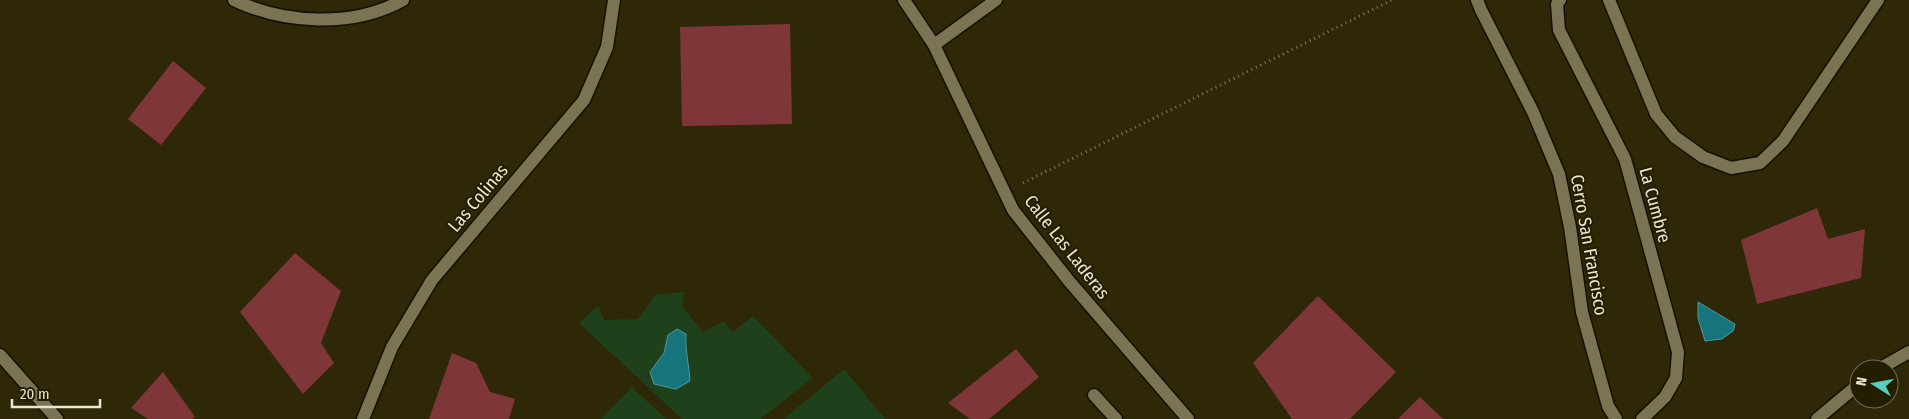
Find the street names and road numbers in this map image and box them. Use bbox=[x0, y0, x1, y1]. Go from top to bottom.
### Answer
street label: Las Colinas bbox=[443, 159, 513, 236]
street label: La Cumbre bbox=[1634, 165, 1676, 245]
street label: Cerro San Francisco bbox=[1566, 173, 1612, 317]
street label: Calle Las Laderas bbox=[1020, 191, 1115, 304]

